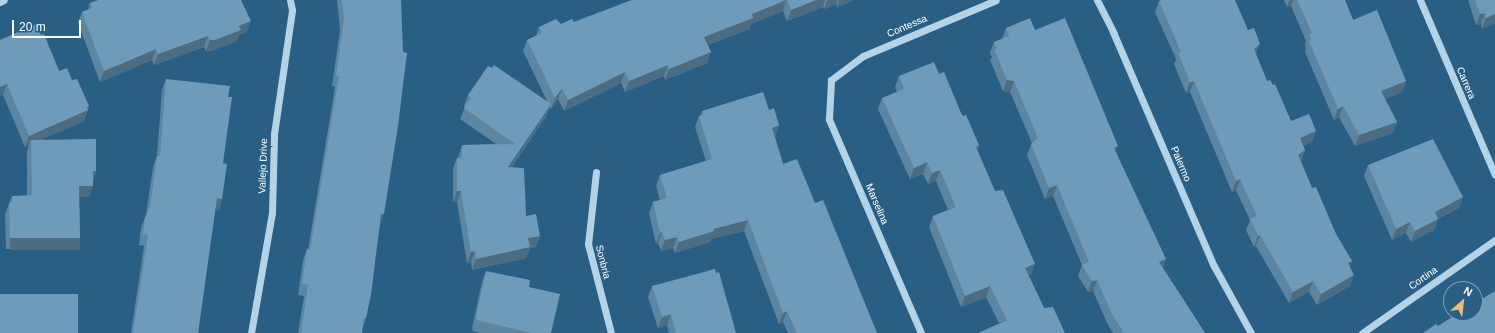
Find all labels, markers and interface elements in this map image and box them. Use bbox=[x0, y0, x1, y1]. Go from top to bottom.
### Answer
scale bar bbox=[14, 12, 83, 38]
street label: Contessa bbox=[885, 12, 929, 40]
text: 20 m bbox=[19, 20, 46, 34]
street label: Carrera bbox=[1454, 65, 1478, 101]
street label: Vallejo Drive bbox=[256, 138, 270, 194]
street label: Palermo bbox=[1168, 145, 1194, 183]
street label: Marselina bbox=[863, 182, 891, 226]
street label: Sonbria bbox=[593, 244, 613, 280]
street label: Cortina bbox=[1406, 264, 1440, 292]
north arrow bbox=[1443, 281, 1483, 321]
text: N bbox=[1462, 284, 1474, 298]

